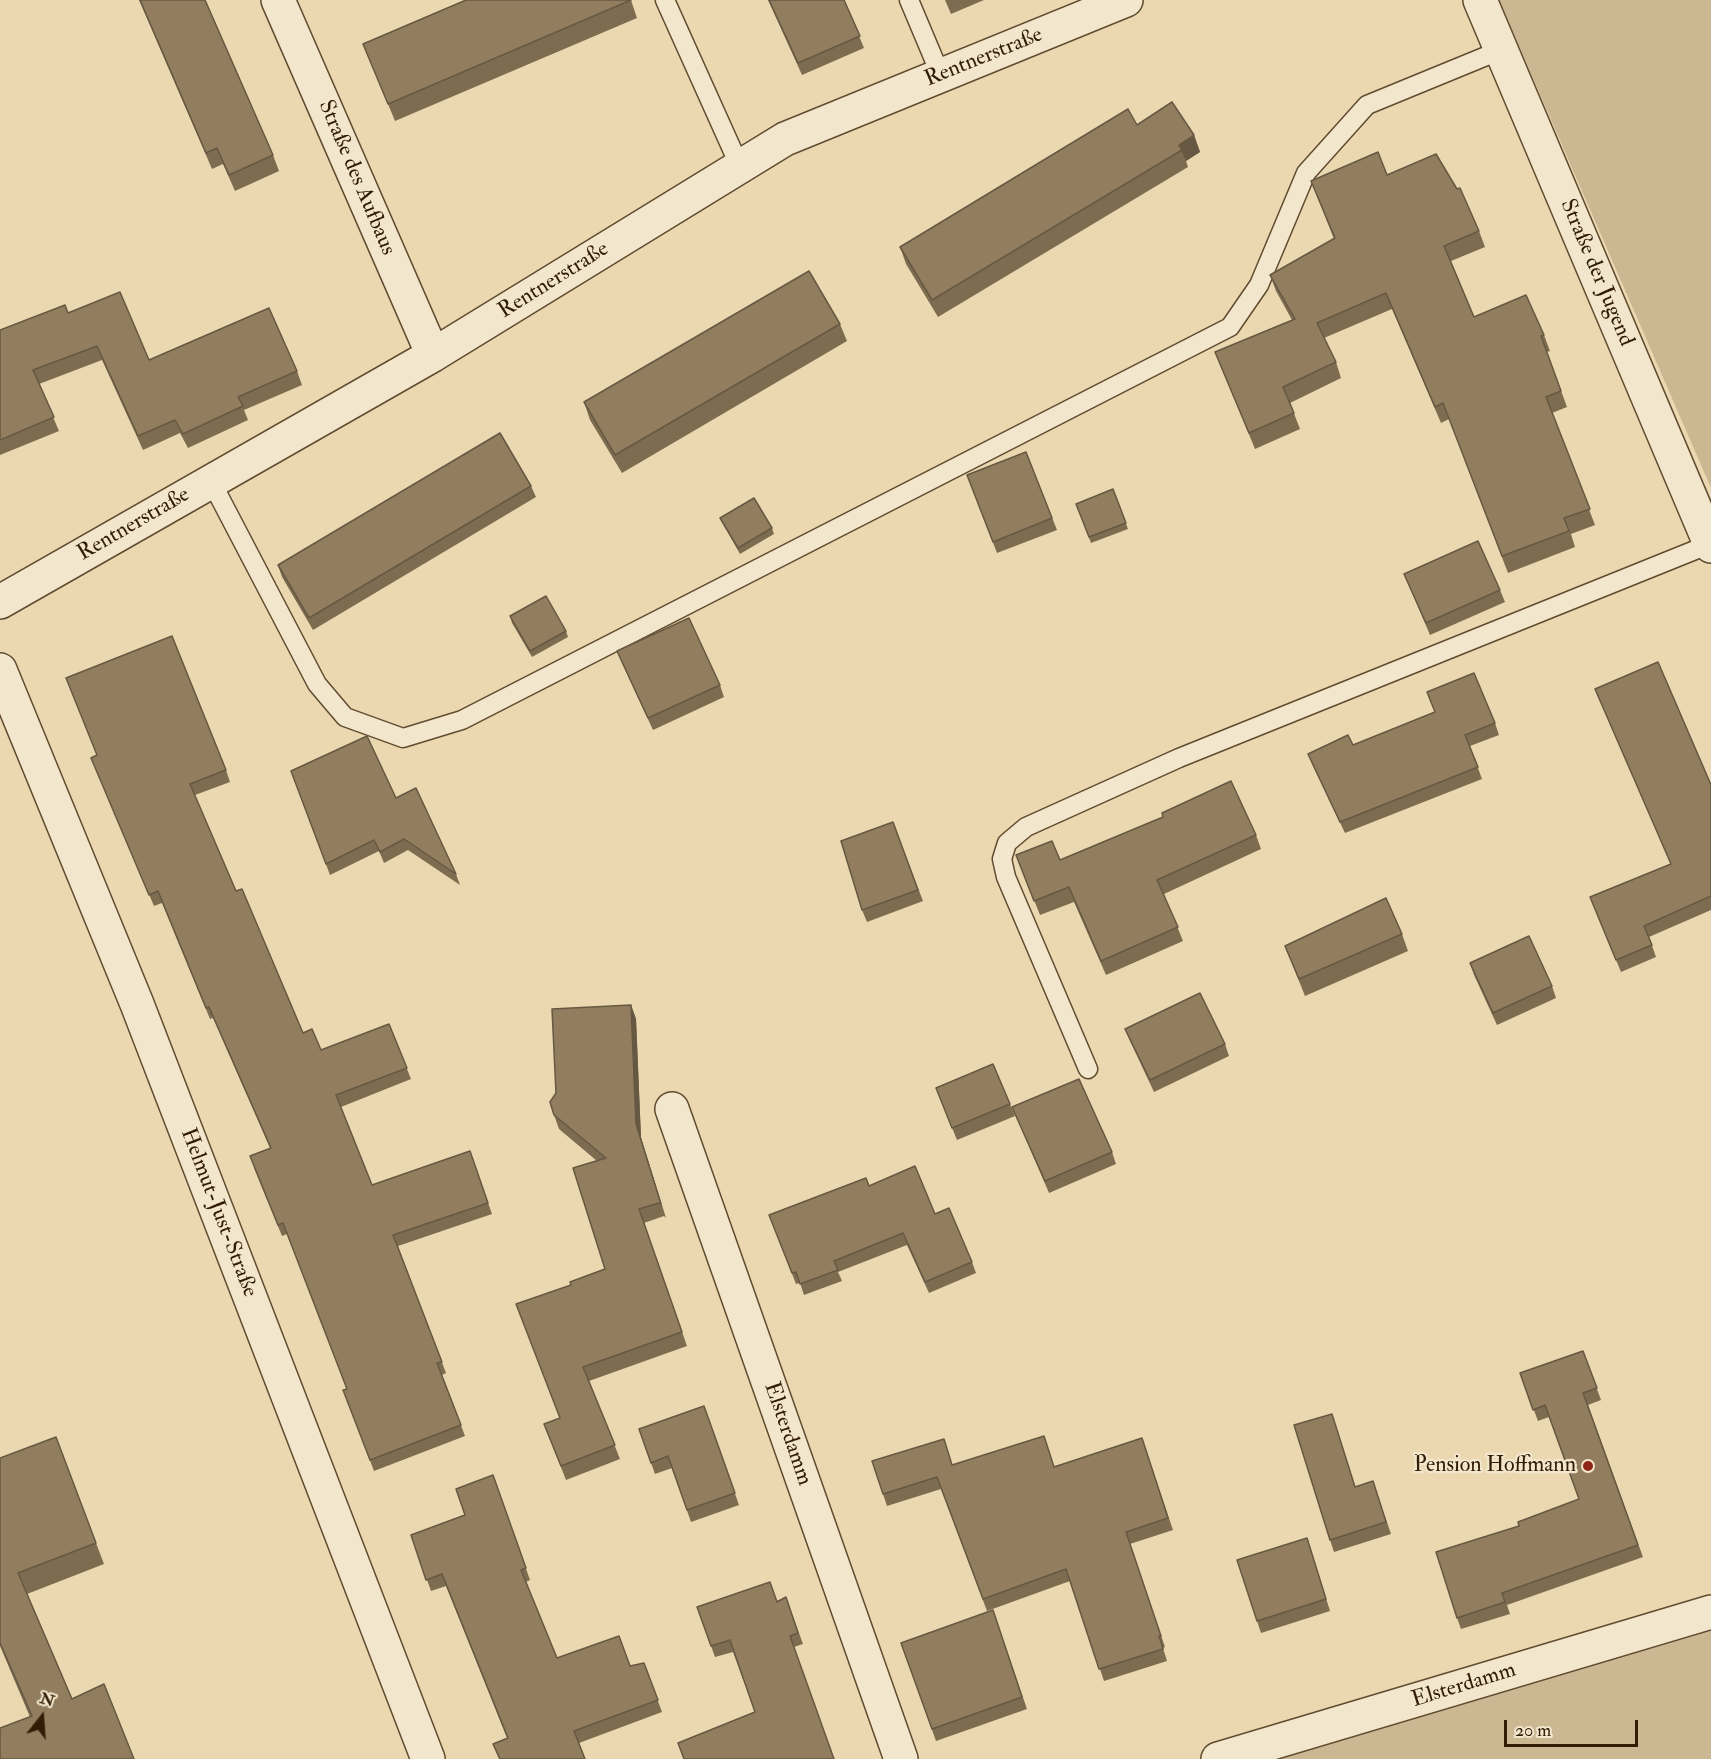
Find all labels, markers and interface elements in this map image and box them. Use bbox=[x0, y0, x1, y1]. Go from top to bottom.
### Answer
street label: Rentnerstraße bbox=[921, 22, 1047, 94]
street label: Straße des Aufbaus bbox=[311, 97, 401, 259]
street label: Straße der Jugend bbox=[1553, 196, 1639, 350]
street label: Rentnerstraße bbox=[494, 237, 614, 325]
street label: Rentnerstraße bbox=[73, 482, 195, 568]
street label: Helmut-Just-Straße bbox=[174, 1125, 262, 1301]
street label: Elsterdamm bbox=[757, 1379, 817, 1489]
place label: Pension Hoffmann bbox=[1414, 1453, 1576, 1479]
marker: Pension Hoffmann bbox=[1581, 1459, 1595, 1473]
street label: Elsterdamm bbox=[1409, 1658, 1519, 1714]
north arrow bbox=[12, 1687, 72, 1747]
text: N bbox=[37, 1688, 57, 1711]
scale bar bbox=[1507, 1708, 1640, 1746]
text: 20 m bbox=[1515, 1719, 1551, 1742]

